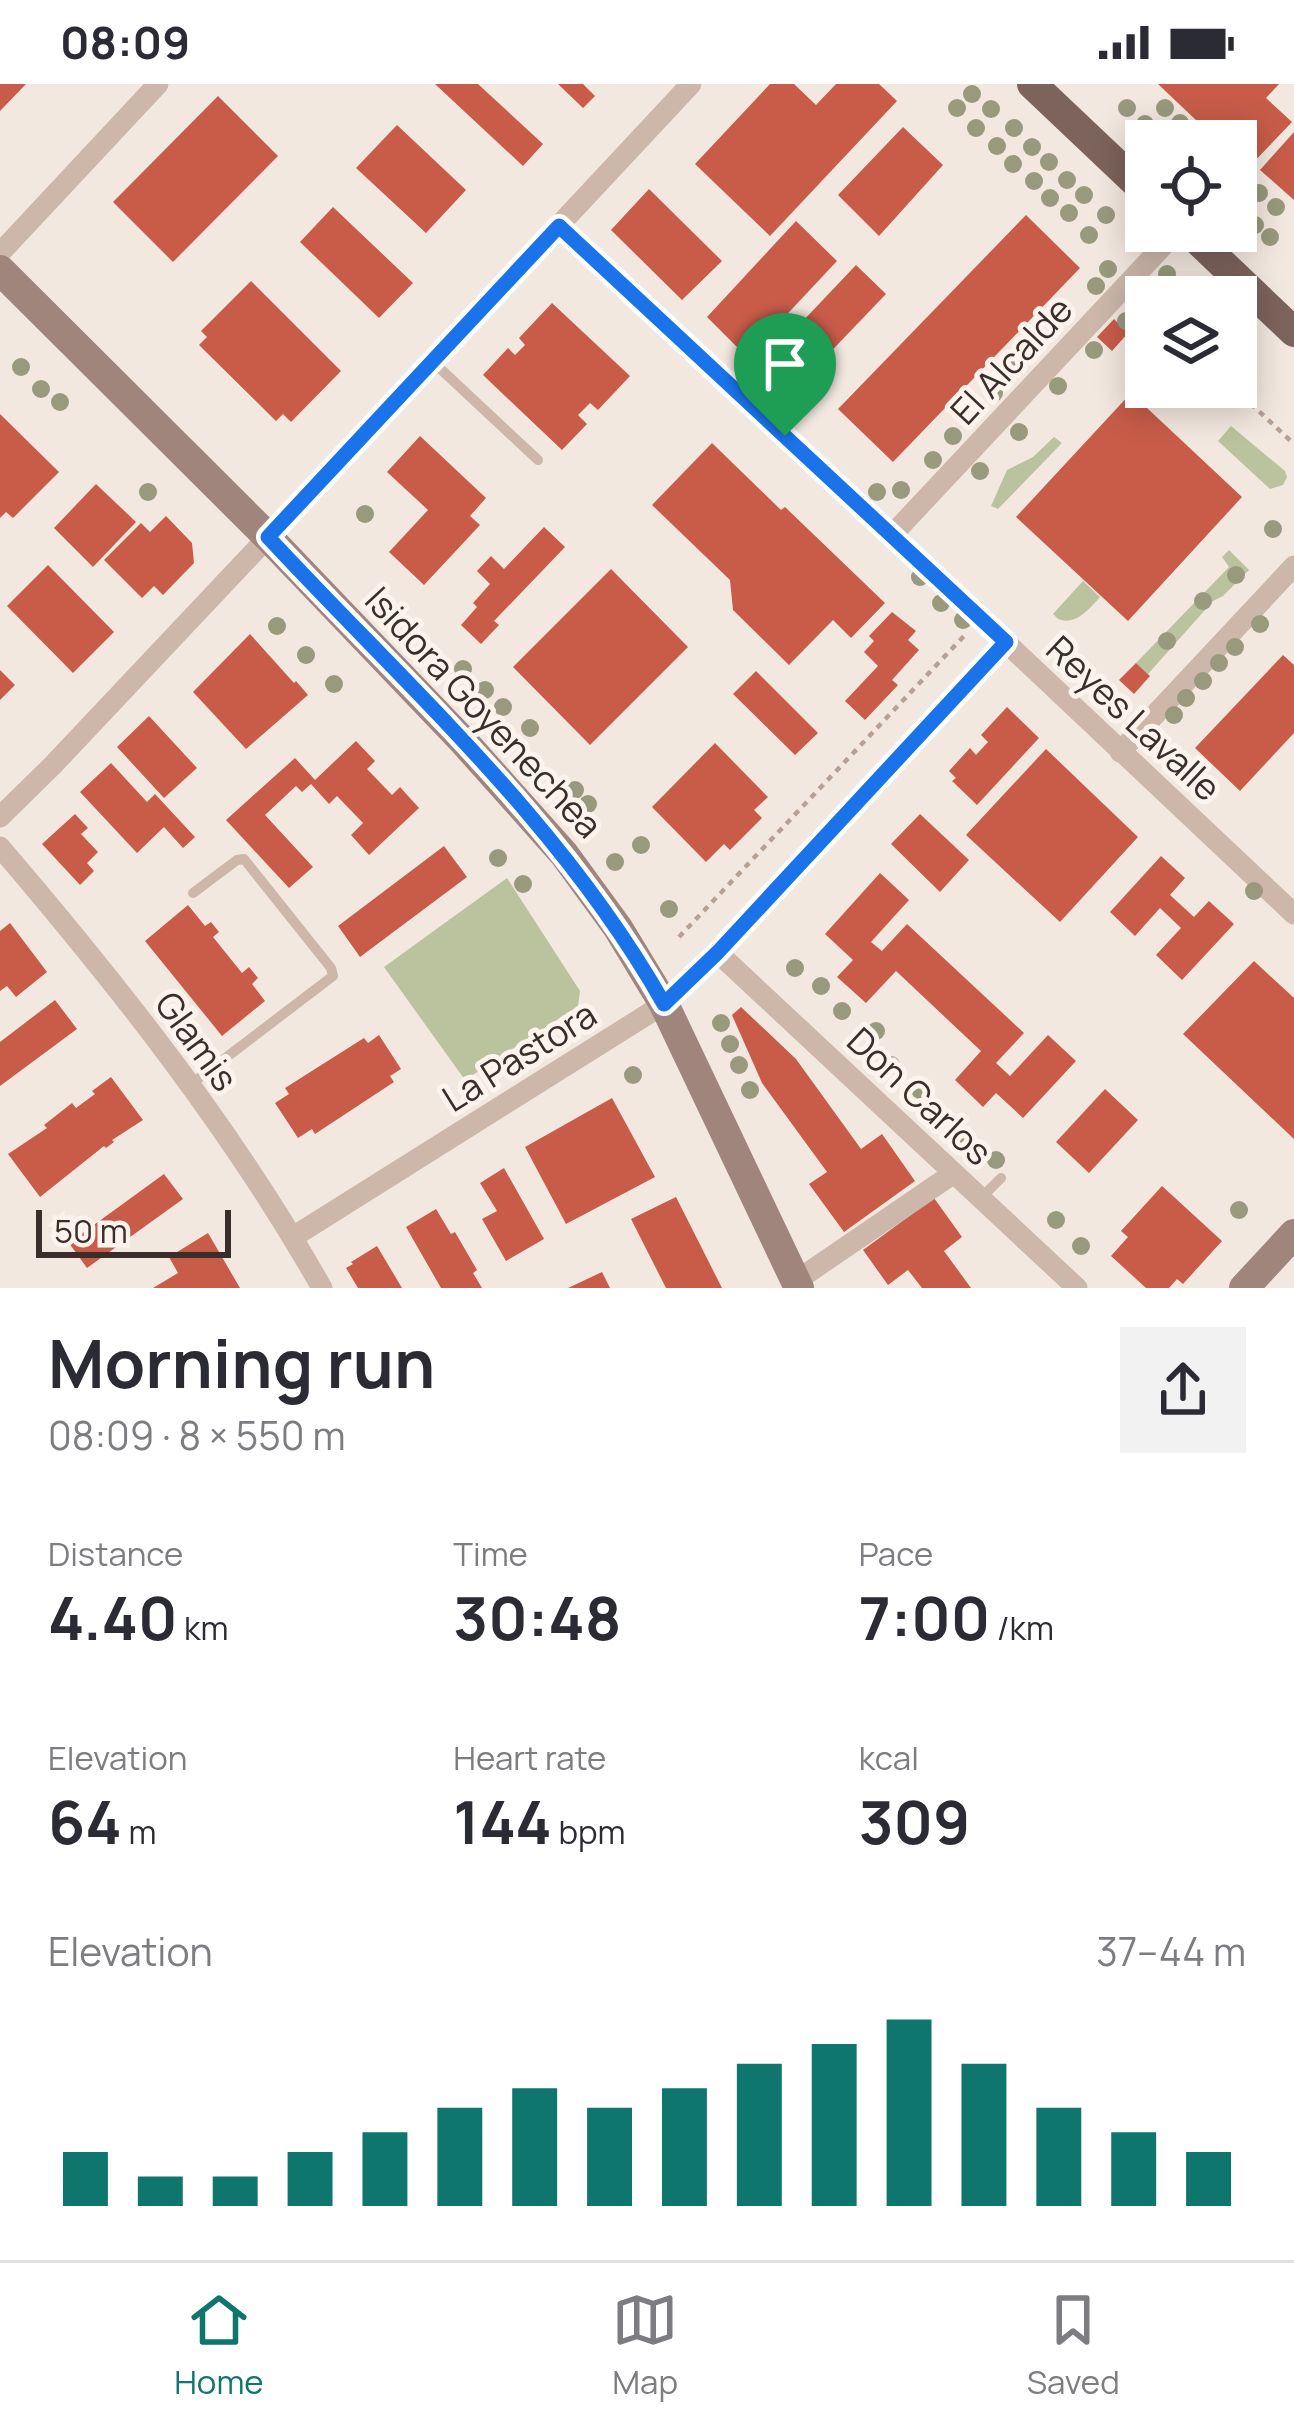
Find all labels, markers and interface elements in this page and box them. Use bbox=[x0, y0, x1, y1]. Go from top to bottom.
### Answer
text: 08:09 bbox=[60, 11, 190, 73]
map controls bbox=[1125, 120, 1257, 408]
button: locate bbox=[1125, 120, 1257, 252]
button: layers bbox=[1125, 276, 1257, 408]
street label: El Alcalde bbox=[939, 286, 1083, 434]
pin bbox=[734, 313, 836, 436]
icon: arrive bbox=[752, 331, 818, 397]
street label: Isidora Goyenechea bbox=[355, 576, 613, 848]
street label: Reyes Lavalle bbox=[1036, 625, 1232, 811]
street label: Glamis bbox=[144, 981, 250, 1101]
street label: La Pastora bbox=[433, 989, 605, 1123]
street label: Don Carlos bbox=[837, 1016, 1003, 1176]
scale bar bbox=[36, 1204, 231, 1257]
text: 50 m bbox=[54, 1208, 128, 1253]
text: Morning run bbox=[48, 1318, 435, 1408]
button: share bbox=[1120, 1327, 1246, 1453]
text: 08:09 · 8 × 550 m bbox=[48, 1408, 345, 1462]
text: Distance bbox=[48, 1531, 183, 1576]
text: Time bbox=[453, 1531, 528, 1576]
text: Pace bbox=[859, 1531, 933, 1576]
text: 4.40 bbox=[48, 1576, 178, 1658]
text: 30:48 bbox=[453, 1576, 622, 1658]
text: 7:00 bbox=[859, 1576, 990, 1658]
text: km bbox=[178, 1605, 228, 1650]
text: /km bbox=[990, 1605, 1054, 1650]
text: Elevation bbox=[48, 1735, 187, 1780]
text: Heart rate bbox=[453, 1735, 606, 1780]
text: kcal bbox=[859, 1735, 919, 1780]
text: 64 bbox=[48, 1780, 122, 1862]
text: 144 bbox=[453, 1780, 552, 1862]
text: 309 bbox=[859, 1780, 970, 1862]
text: m bbox=[122, 1809, 156, 1854]
text: bpm bbox=[552, 1809, 626, 1854]
text: Elevation bbox=[48, 1924, 213, 1978]
text: 37–44 m bbox=[1096, 1924, 1246, 1978]
tab: Home bbox=[174, 2287, 264, 2404]
tab: Map bbox=[612, 2287, 678, 2404]
tab: Saved bbox=[1027, 2287, 1120, 2404]

